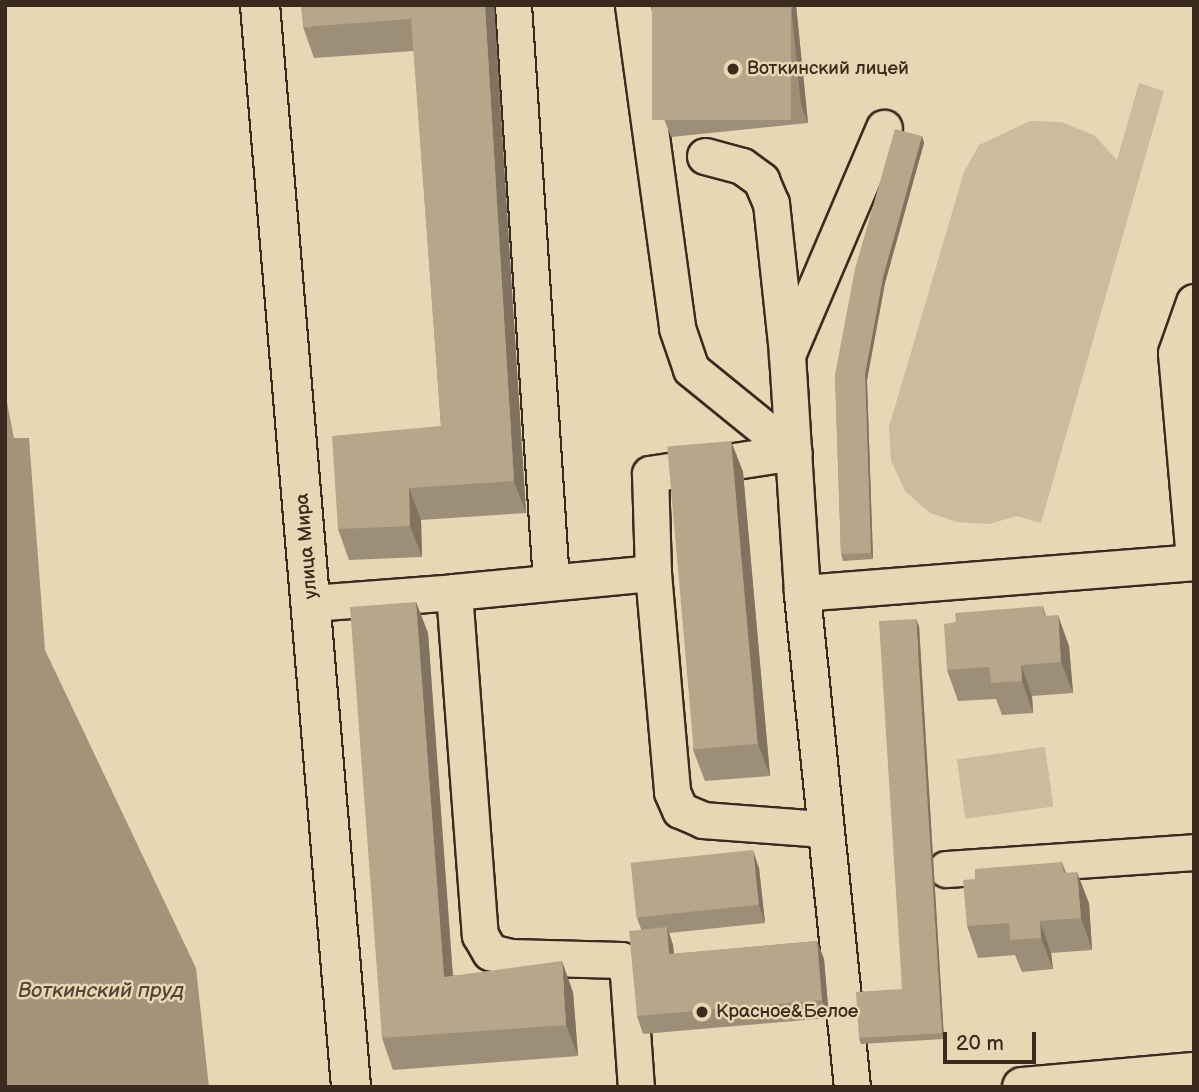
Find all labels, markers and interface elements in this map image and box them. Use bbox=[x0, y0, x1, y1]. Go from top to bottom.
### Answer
place label: Воткинский лицей bbox=[747, 58, 909, 80]
marker: Воткинский лицей bbox=[725, 61, 741, 77]
street label: улица Мира bbox=[291, 492, 323, 600]
water label: Воткинский пруд bbox=[18, 978, 184, 1004]
place label: Красное&Белое bbox=[716, 1001, 858, 1023]
marker: Красное&Белое bbox=[694, 1004, 710, 1020]
scale bar bbox=[947, 1018, 1040, 1062]
text: 20 m bbox=[956, 1031, 1004, 1056]

